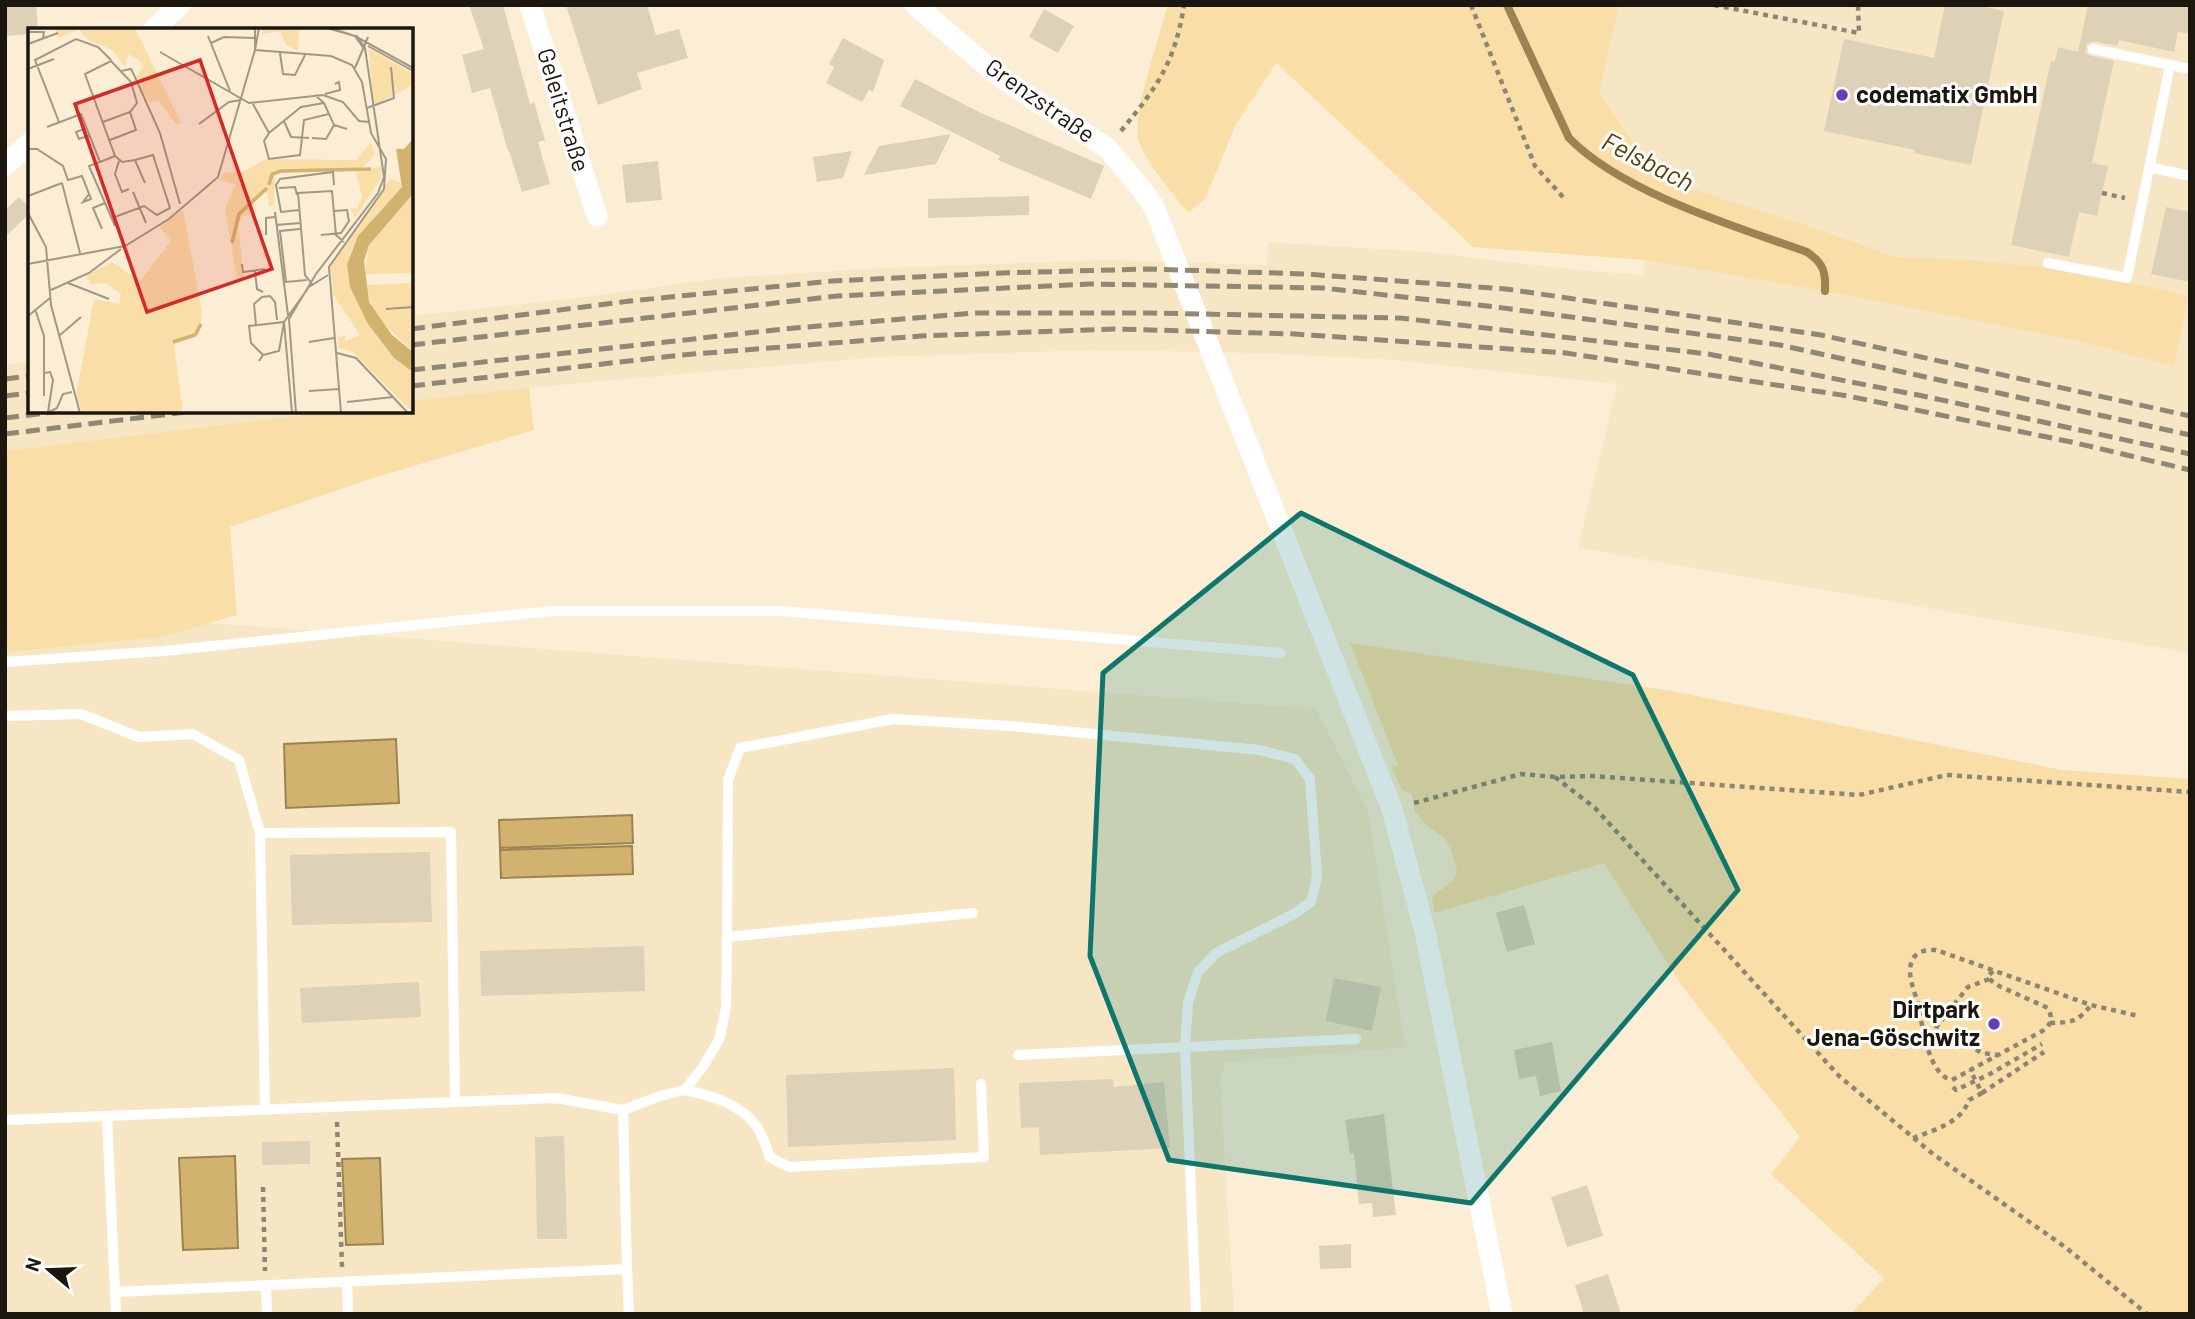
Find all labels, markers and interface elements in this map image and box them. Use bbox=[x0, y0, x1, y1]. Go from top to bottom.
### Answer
inset map bbox=[28, 28, 413, 413]
street label: Geleitstraße bbox=[532, 44, 597, 175]
street label: Grenzstraße bbox=[980, 51, 1101, 148]
place label: codematix GmbH bbox=[1856, 79, 2038, 108]
marker: codematix GmbH bbox=[1834, 87, 1850, 103]
water label: Felsbach bbox=[1598, 124, 1700, 197]
place label: Dirtpark Jena-Göschwitz bbox=[1807, 994, 1980, 1051]
marker: Dirtpark Jena-Göschwitz bbox=[1986, 1016, 2002, 1032]
north arrow bbox=[14, 1235, 84, 1305]
text: N bbox=[20, 1255, 45, 1274]

